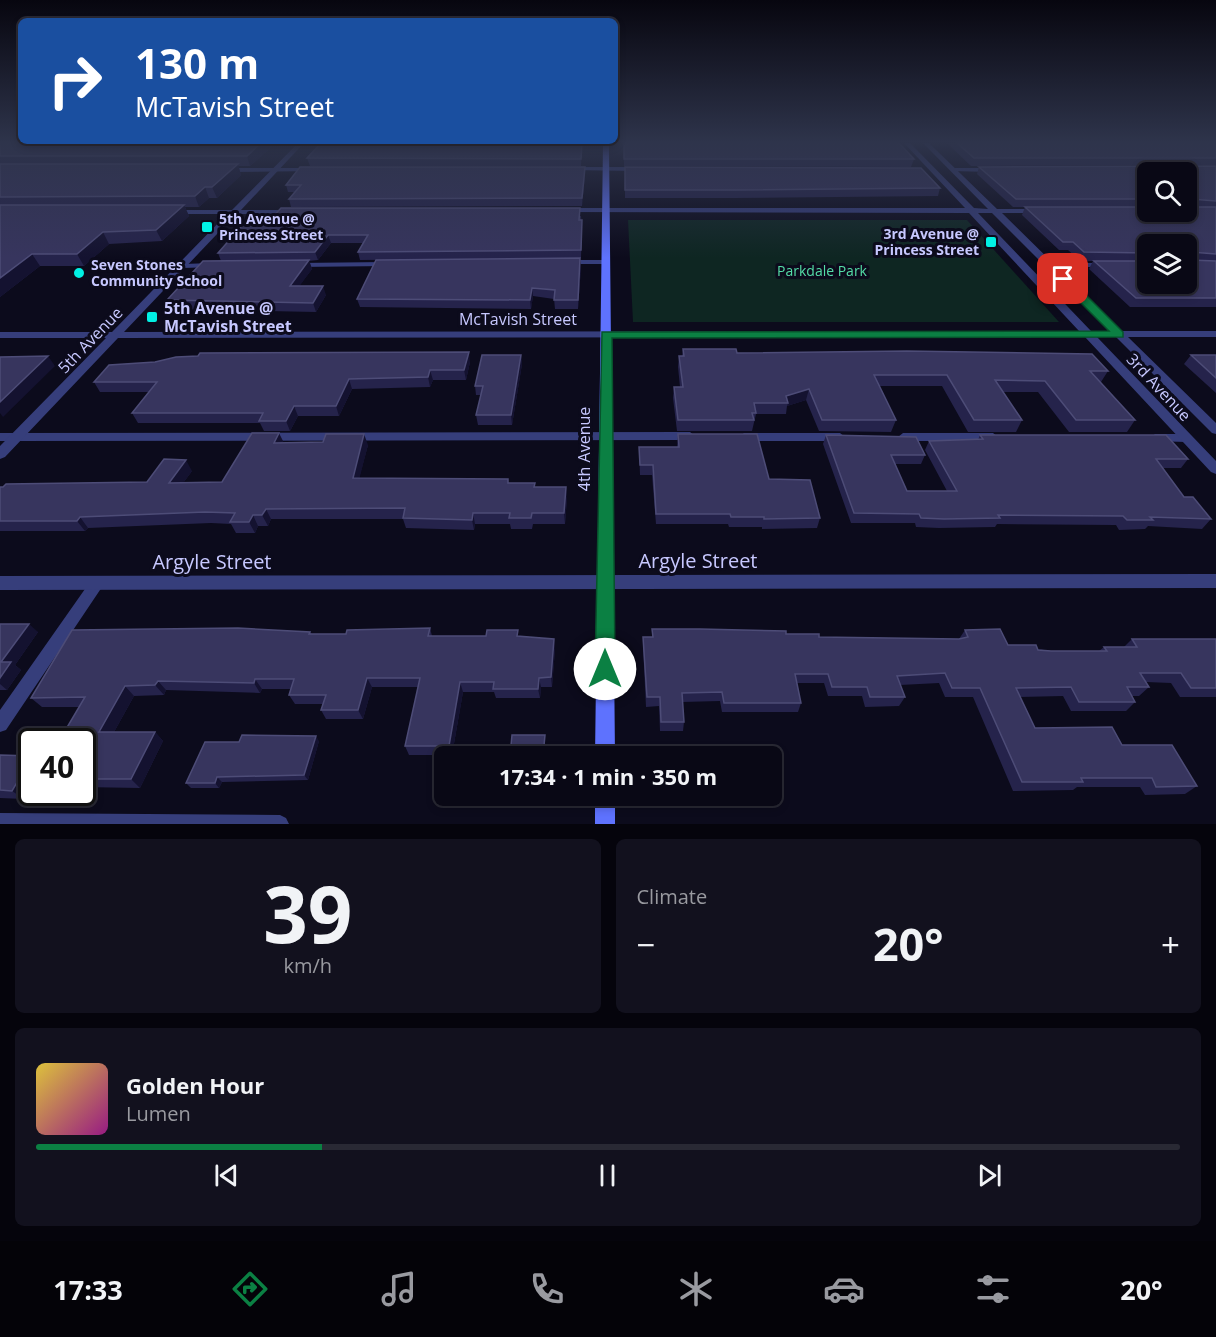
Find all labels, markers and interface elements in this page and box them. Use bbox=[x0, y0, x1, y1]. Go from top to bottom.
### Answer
text: 130 m bbox=[135, 34, 259, 91]
icon: right bbox=[36, 42, 114, 120]
text: McTavish Street bbox=[135, 88, 334, 125]
map controls bbox=[1137, 162, 1197, 294]
button: search bbox=[1137, 162, 1197, 222]
place label: 5th Avenue @ Princess Street bbox=[219, 209, 323, 244]
marker: 5th Avenue @ Princess Street bbox=[200, 220, 214, 234]
place label: 3rd Avenue @ Princess Street bbox=[875, 224, 979, 259]
button: layers bbox=[1137, 234, 1197, 294]
marker: 3rd Avenue @ Princess Street bbox=[984, 235, 998, 249]
pin bbox=[1037, 253, 1088, 304]
place label: Seven Stones Community School bbox=[91, 255, 222, 290]
park label: Parkdale Park bbox=[777, 261, 868, 280]
icon: arrive bbox=[1046, 262, 1079, 295]
marker: Seven Stones Community School bbox=[72, 266, 86, 280]
place label: 5th Avenue @ McTavish Street bbox=[164, 297, 292, 337]
street label: 5th Avenue bbox=[53, 302, 127, 378]
street label: McTavish Street bbox=[459, 308, 577, 330]
marker: 5th Avenue @ McTavish Street bbox=[145, 310, 159, 324]
street label: 3rd Avenue bbox=[1122, 348, 1196, 426]
street label: 4th Avenue bbox=[573, 407, 595, 491]
street label: Argyle Street bbox=[638, 547, 758, 574]
street label: Argyle Street bbox=[152, 548, 272, 575]
position arrow bbox=[573, 637, 637, 701]
speed limit sign: 40 bbox=[18, 728, 96, 806]
text: 17:34 · 1 min · 350 m bbox=[499, 761, 717, 791]
text: 39 bbox=[263, 860, 352, 966]
text: Climate bbox=[637, 883, 707, 910]
text: 20° bbox=[873, 913, 944, 974]
text: − bbox=[637, 922, 655, 967]
text: + bbox=[1161, 922, 1180, 967]
text: km/h bbox=[283, 952, 332, 979]
text: Golden Hour bbox=[126, 1070, 264, 1100]
text: Lumen bbox=[126, 1100, 191, 1127]
icon: previous bbox=[210, 1159, 243, 1192]
icon: pause bbox=[591, 1159, 624, 1192]
icon: next bbox=[973, 1159, 1006, 1192]
icon: directions bbox=[229, 1268, 271, 1310]
icon: music bbox=[378, 1268, 420, 1310]
icon: phone bbox=[526, 1268, 568, 1310]
icon: climate bbox=[675, 1268, 717, 1310]
icon: car bbox=[823, 1268, 865, 1310]
icon: filters bbox=[972, 1268, 1014, 1310]
text: 17:33 bbox=[53, 1271, 123, 1308]
text: 20° bbox=[1120, 1271, 1163, 1308]

